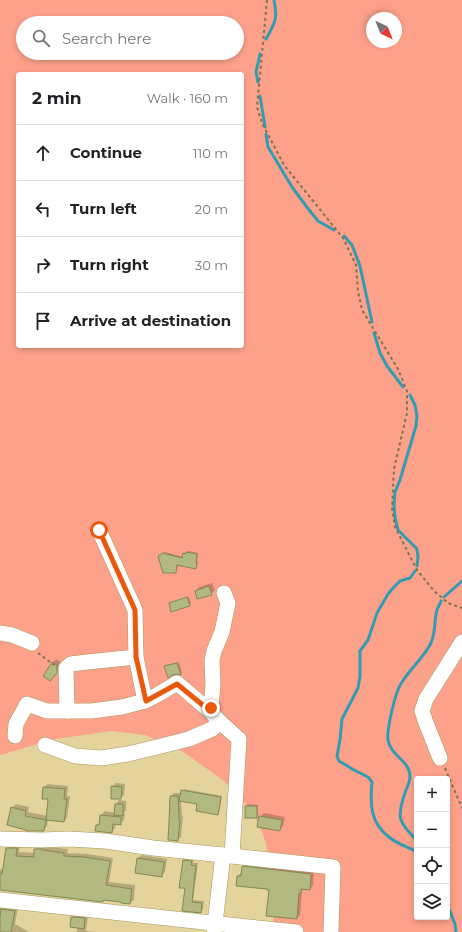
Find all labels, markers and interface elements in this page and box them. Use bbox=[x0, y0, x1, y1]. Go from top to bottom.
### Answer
north arrow bbox=[366, 12, 402, 48]
search box bbox=[16, 16, 244, 60]
icon: search bbox=[30, 27, 52, 49]
text: Search here bbox=[62, 29, 151, 48]
text: 2 min bbox=[32, 88, 82, 108]
text: Walk · 160 m bbox=[147, 90, 228, 106]
icon: ahead bbox=[32, 142, 54, 164]
text: Continue bbox=[70, 143, 142, 162]
text: 110 m bbox=[193, 145, 228, 161]
icon: left bbox=[32, 198, 54, 220]
text: Turn left bbox=[70, 199, 137, 218]
text: 20 m bbox=[195, 201, 228, 217]
icon: right bbox=[32, 254, 54, 276]
text: Turn right bbox=[70, 255, 149, 274]
text: 30 m bbox=[195, 257, 228, 273]
icon: arrive bbox=[32, 310, 54, 332]
text: Arrive at destination bbox=[70, 311, 231, 330]
route start bbox=[90, 521, 108, 539]
route end bbox=[202, 699, 220, 717]
map controls bbox=[414, 776, 450, 920]
button: + bbox=[414, 776, 450, 812]
button: − bbox=[414, 812, 450, 848]
button: locate bbox=[414, 848, 450, 884]
button: layers bbox=[414, 884, 450, 920]

